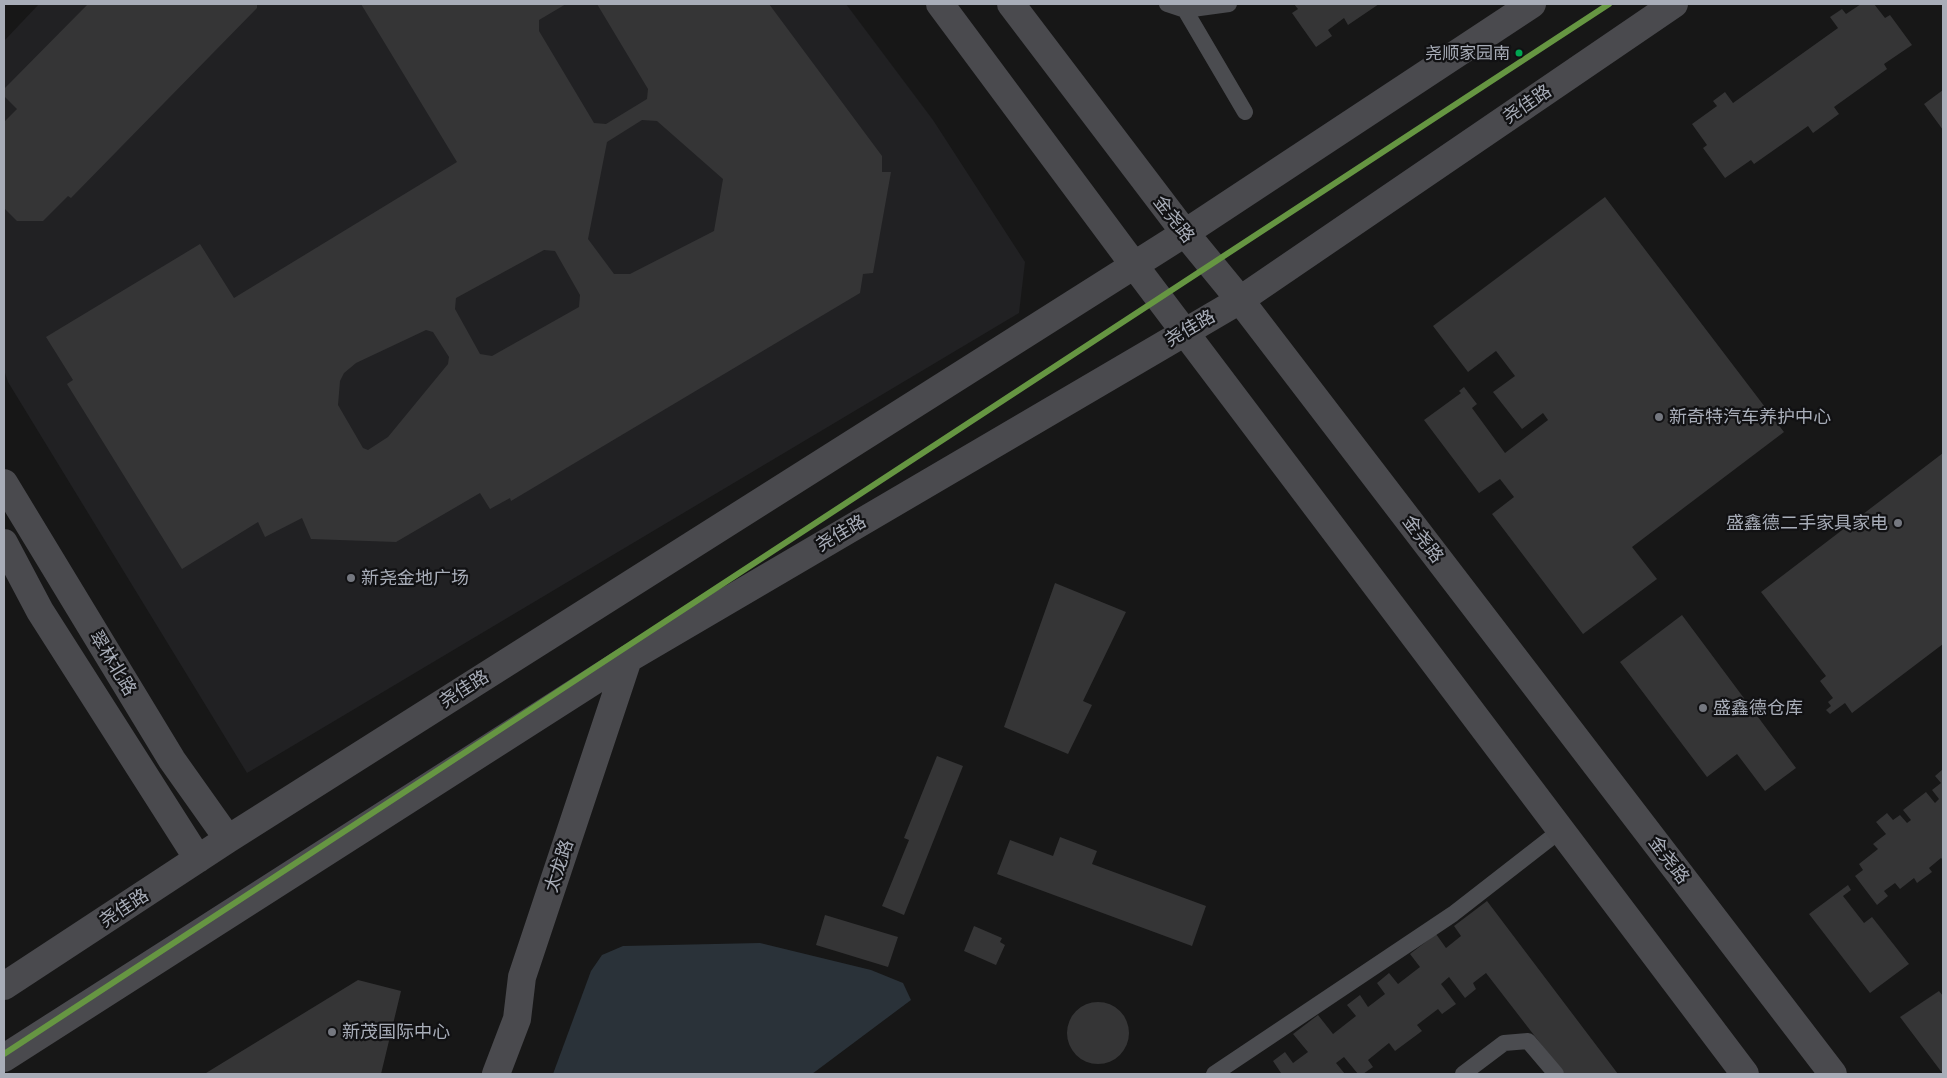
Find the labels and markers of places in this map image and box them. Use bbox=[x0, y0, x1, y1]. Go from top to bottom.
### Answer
place label: 尧顺家园南 bbox=[1425, 43, 1510, 63]
marker: 尧顺家园南 bbox=[1514, 48, 1524, 58]
place label: 新奇特汽车养护中心 bbox=[1669, 406, 1831, 428]
marker: 新奇特汽车养护中心 bbox=[1653, 411, 1665, 423]
place label: 盛鑫德二手家具家电 bbox=[1726, 512, 1888, 534]
marker: 盛鑫德二手家具家电 bbox=[1892, 517, 1904, 529]
place label: 新尧金地广场 bbox=[361, 567, 469, 589]
marker: 新尧金地广场 bbox=[345, 572, 357, 584]
place label: 盛鑫德仓库 bbox=[1713, 697, 1803, 719]
marker: 盛鑫德仓库 bbox=[1697, 702, 1709, 714]
place label: 新茂国际中心 bbox=[342, 1021, 450, 1043]
marker: 新茂国际中心 bbox=[326, 1026, 338, 1038]

